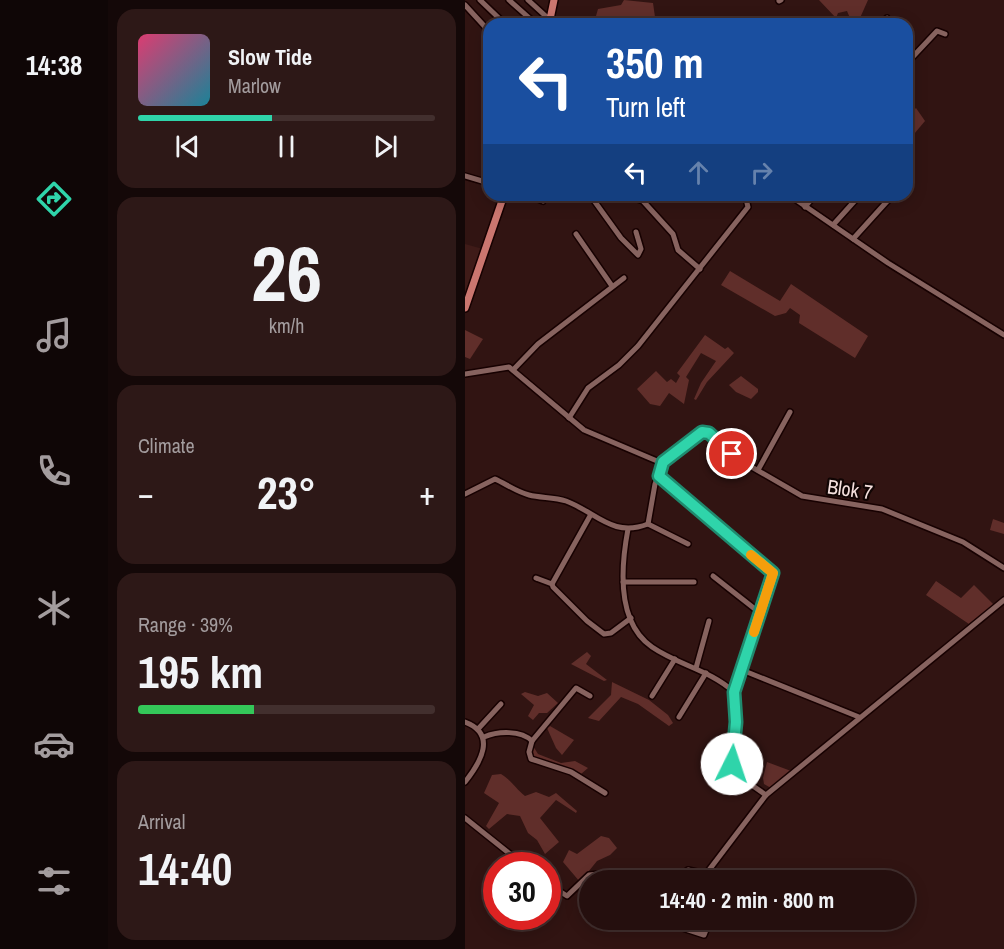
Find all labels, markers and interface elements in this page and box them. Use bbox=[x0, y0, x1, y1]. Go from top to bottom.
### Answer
text: 350 m bbox=[606, 35, 704, 91]
text: Slow Tide bbox=[228, 42, 312, 72]
icon: left bbox=[507, 42, 585, 120]
text: 14:38 bbox=[26, 47, 82, 83]
text: Marlow bbox=[228, 72, 281, 99]
text: Turn left bbox=[606, 89, 685, 125]
icon: previous bbox=[171, 130, 204, 163]
icon: pause bbox=[270, 130, 303, 163]
icon: next bbox=[369, 130, 402, 163]
icon: left bbox=[619, 156, 652, 189]
icon: ahead bbox=[682, 156, 715, 189]
icon: right bbox=[745, 156, 778, 189]
icon: directions bbox=[33, 178, 75, 220]
text: 26 bbox=[251, 220, 322, 325]
text: km/h bbox=[269, 312, 304, 339]
icon: music bbox=[33, 314, 75, 356]
pin bbox=[706, 428, 757, 479]
text: Climate bbox=[138, 432, 195, 459]
icon: arrive bbox=[715, 437, 748, 470]
icon: phone bbox=[33, 450, 75, 492]
text: 23° bbox=[257, 462, 316, 523]
text: − bbox=[138, 471, 154, 515]
text: + bbox=[419, 471, 435, 515]
street label: Blok 7 bbox=[826, 472, 874, 506]
icon: climate bbox=[33, 587, 75, 629]
text: Range · 39% bbox=[138, 611, 233, 638]
text: 195 km bbox=[138, 641, 263, 702]
icon: car bbox=[33, 723, 75, 765]
position arrow bbox=[700, 732, 764, 796]
text: Arrival bbox=[138, 808, 185, 835]
text: 14:40 bbox=[138, 838, 232, 899]
speed limit sign: 30 bbox=[483, 852, 561, 930]
icon: filters bbox=[33, 860, 75, 902]
text: 14:40 · 2 min · 800 m bbox=[660, 885, 834, 915]

